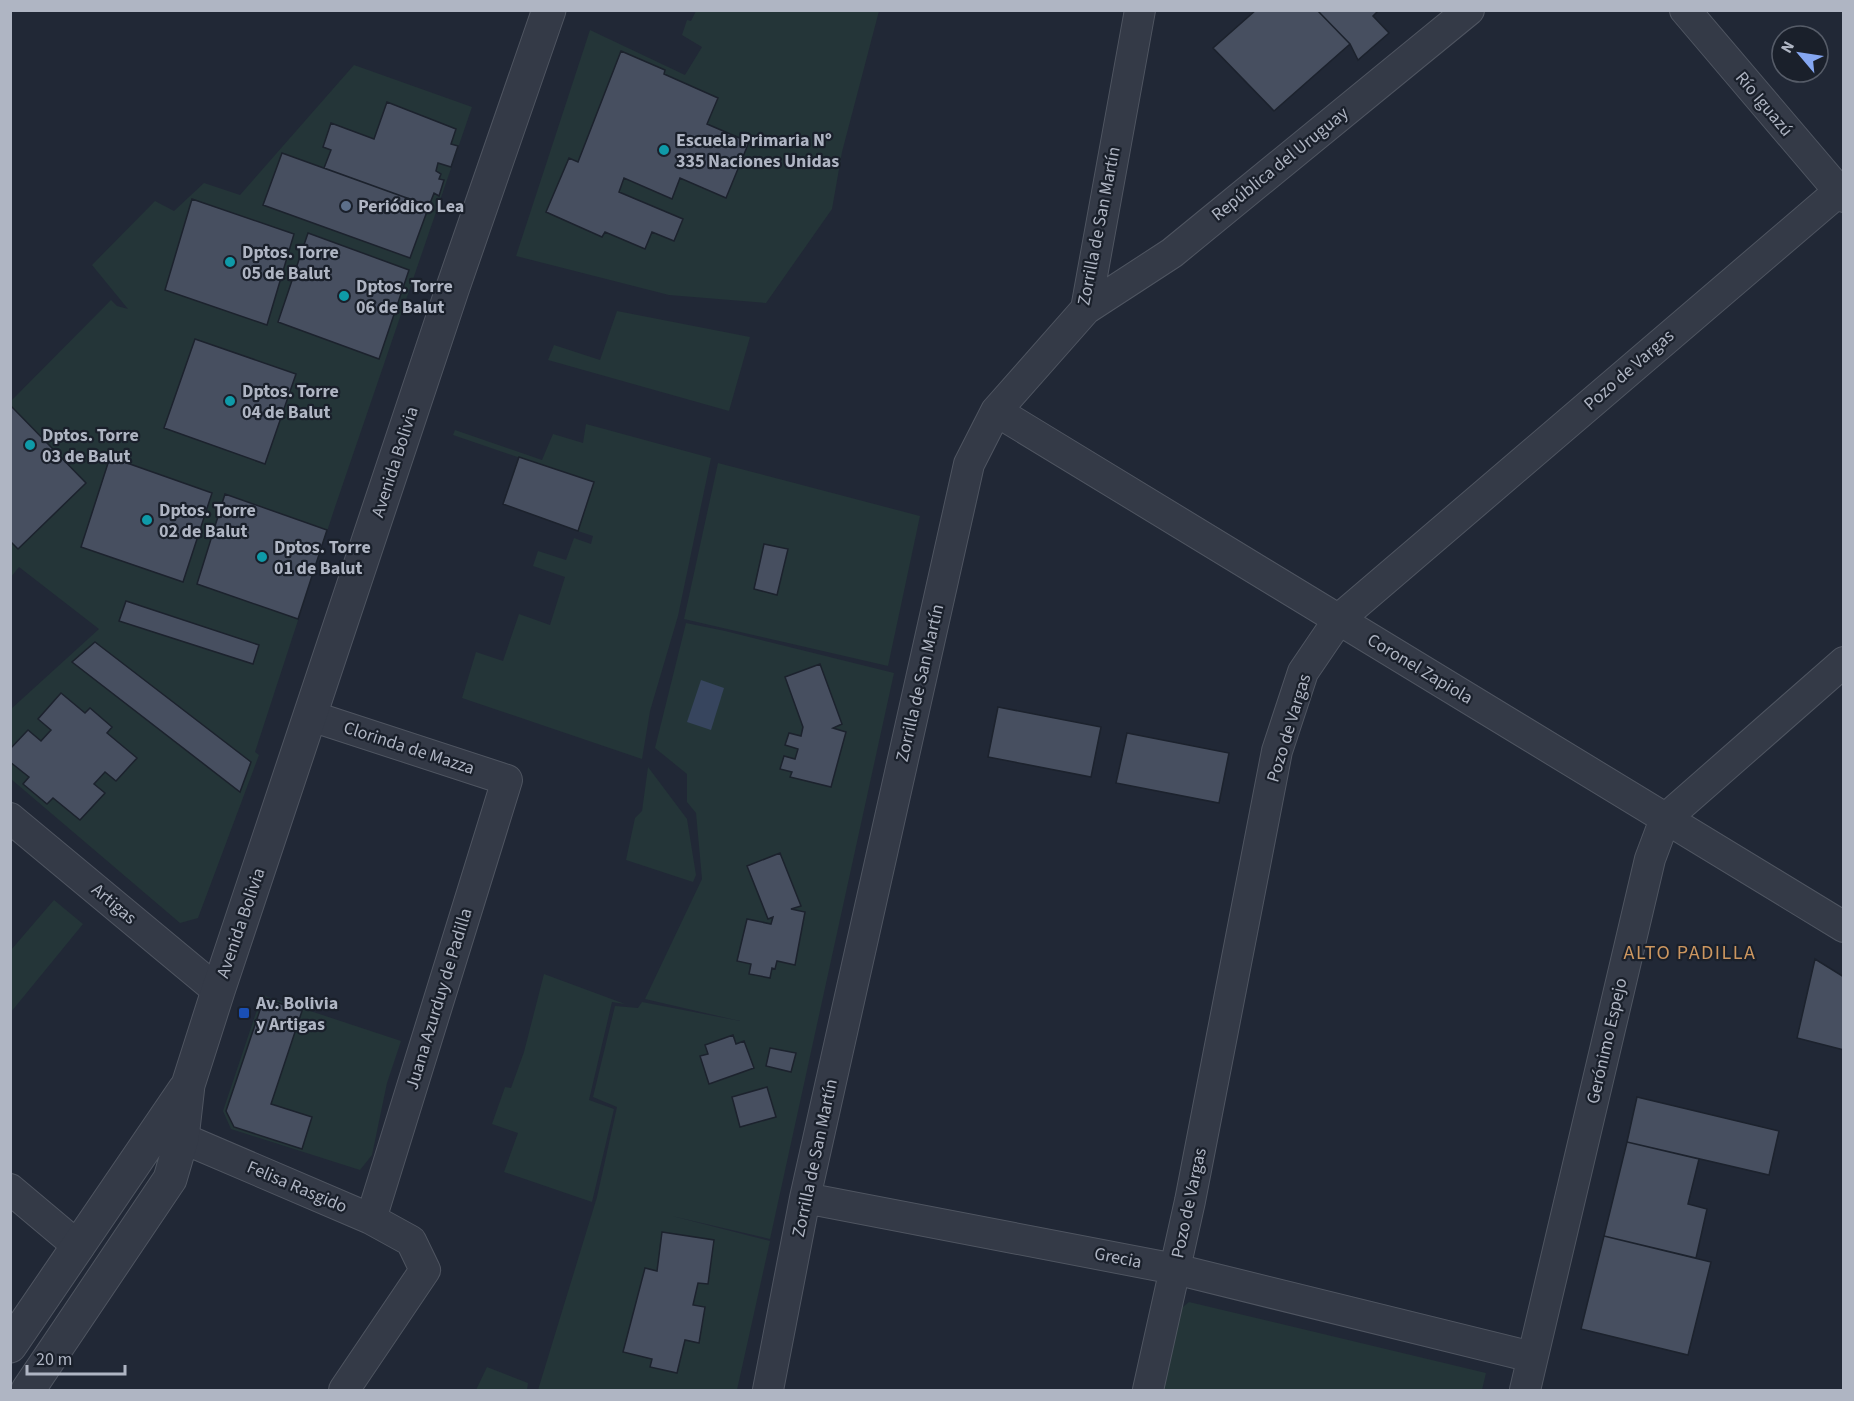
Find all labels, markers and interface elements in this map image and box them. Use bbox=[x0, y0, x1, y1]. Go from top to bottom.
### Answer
north arrow bbox=[1770, 24, 1830, 84]
text: N bbox=[1776, 37, 1800, 57]
street label: Río Iguazú bbox=[1729, 66, 1799, 142]
street label: República del Uruguay bbox=[1206, 101, 1354, 227]
place label: Escuela Primaria Nº 335 Naciones Unidas bbox=[676, 128, 839, 174]
marker: Escuela Primaria Nº 335 Naciones Unidas bbox=[657, 143, 671, 157]
street label: Zorrilla de San Martín bbox=[1071, 144, 1127, 308]
place label: Periódico Lea bbox=[358, 194, 464, 219]
marker: Periódico Lea bbox=[339, 199, 353, 213]
place label: Dptos. Torre 05 de Balut bbox=[242, 240, 339, 286]
marker: Dptos. Torre 05 de Balut bbox=[223, 255, 237, 269]
place label: Dptos. Torre 06 de Balut bbox=[356, 274, 453, 320]
marker: Dptos. Torre 06 de Balut bbox=[337, 289, 351, 303]
street label: Pozo de Vargas bbox=[1578, 324, 1680, 416]
place label: Dptos. Torre 04 de Balut bbox=[242, 379, 339, 425]
marker: Dptos. Torre 04 de Balut bbox=[223, 394, 237, 408]
street label: Avenida Bolivia bbox=[365, 403, 425, 521]
place label: Dptos. Torre 03 de Balut bbox=[42, 423, 139, 469]
marker: Dptos. Torre 03 de Balut bbox=[23, 438, 37, 452]
place label: Dptos. Torre 02 de Balut bbox=[159, 498, 256, 544]
marker: Dptos. Torre 02 de Balut bbox=[140, 513, 154, 527]
place label: Dptos. Torre 01 de Balut bbox=[274, 535, 371, 581]
marker: Dptos. Torre 01 de Balut bbox=[255, 550, 269, 564]
street label: Zorrilla de San Martín bbox=[890, 602, 950, 764]
street label: Coronel Zapiola bbox=[1363, 628, 1477, 710]
street label: Pozo de Vargas bbox=[1261, 671, 1317, 785]
street label: Clorinda de Mazza bbox=[340, 715, 478, 781]
street label: Avenida Bolivia bbox=[210, 865, 272, 981]
street label: Artigas bbox=[86, 878, 142, 930]
street label: Juana Azurduy de Padilla bbox=[399, 905, 479, 1093]
district label: ALTO PADILLA bbox=[1624, 939, 1756, 967]
street label: Gerónimo Espejo bbox=[1580, 976, 1634, 1106]
place label: Av. Bolivia y Artigas bbox=[255, 991, 338, 1037]
marker: Av. Bolivia y Artigas bbox=[237, 1006, 251, 1020]
street label: Zorrilla de San Martín bbox=[786, 1077, 844, 1239]
street label: Pozo de Vargas bbox=[1165, 1146, 1213, 1260]
street label: Felisa Rasgido bbox=[243, 1155, 351, 1219]
street label: Grecia bbox=[1092, 1241, 1144, 1275]
scale bar bbox=[27, 1338, 124, 1376]
text: 20 m bbox=[36, 1347, 72, 1372]

